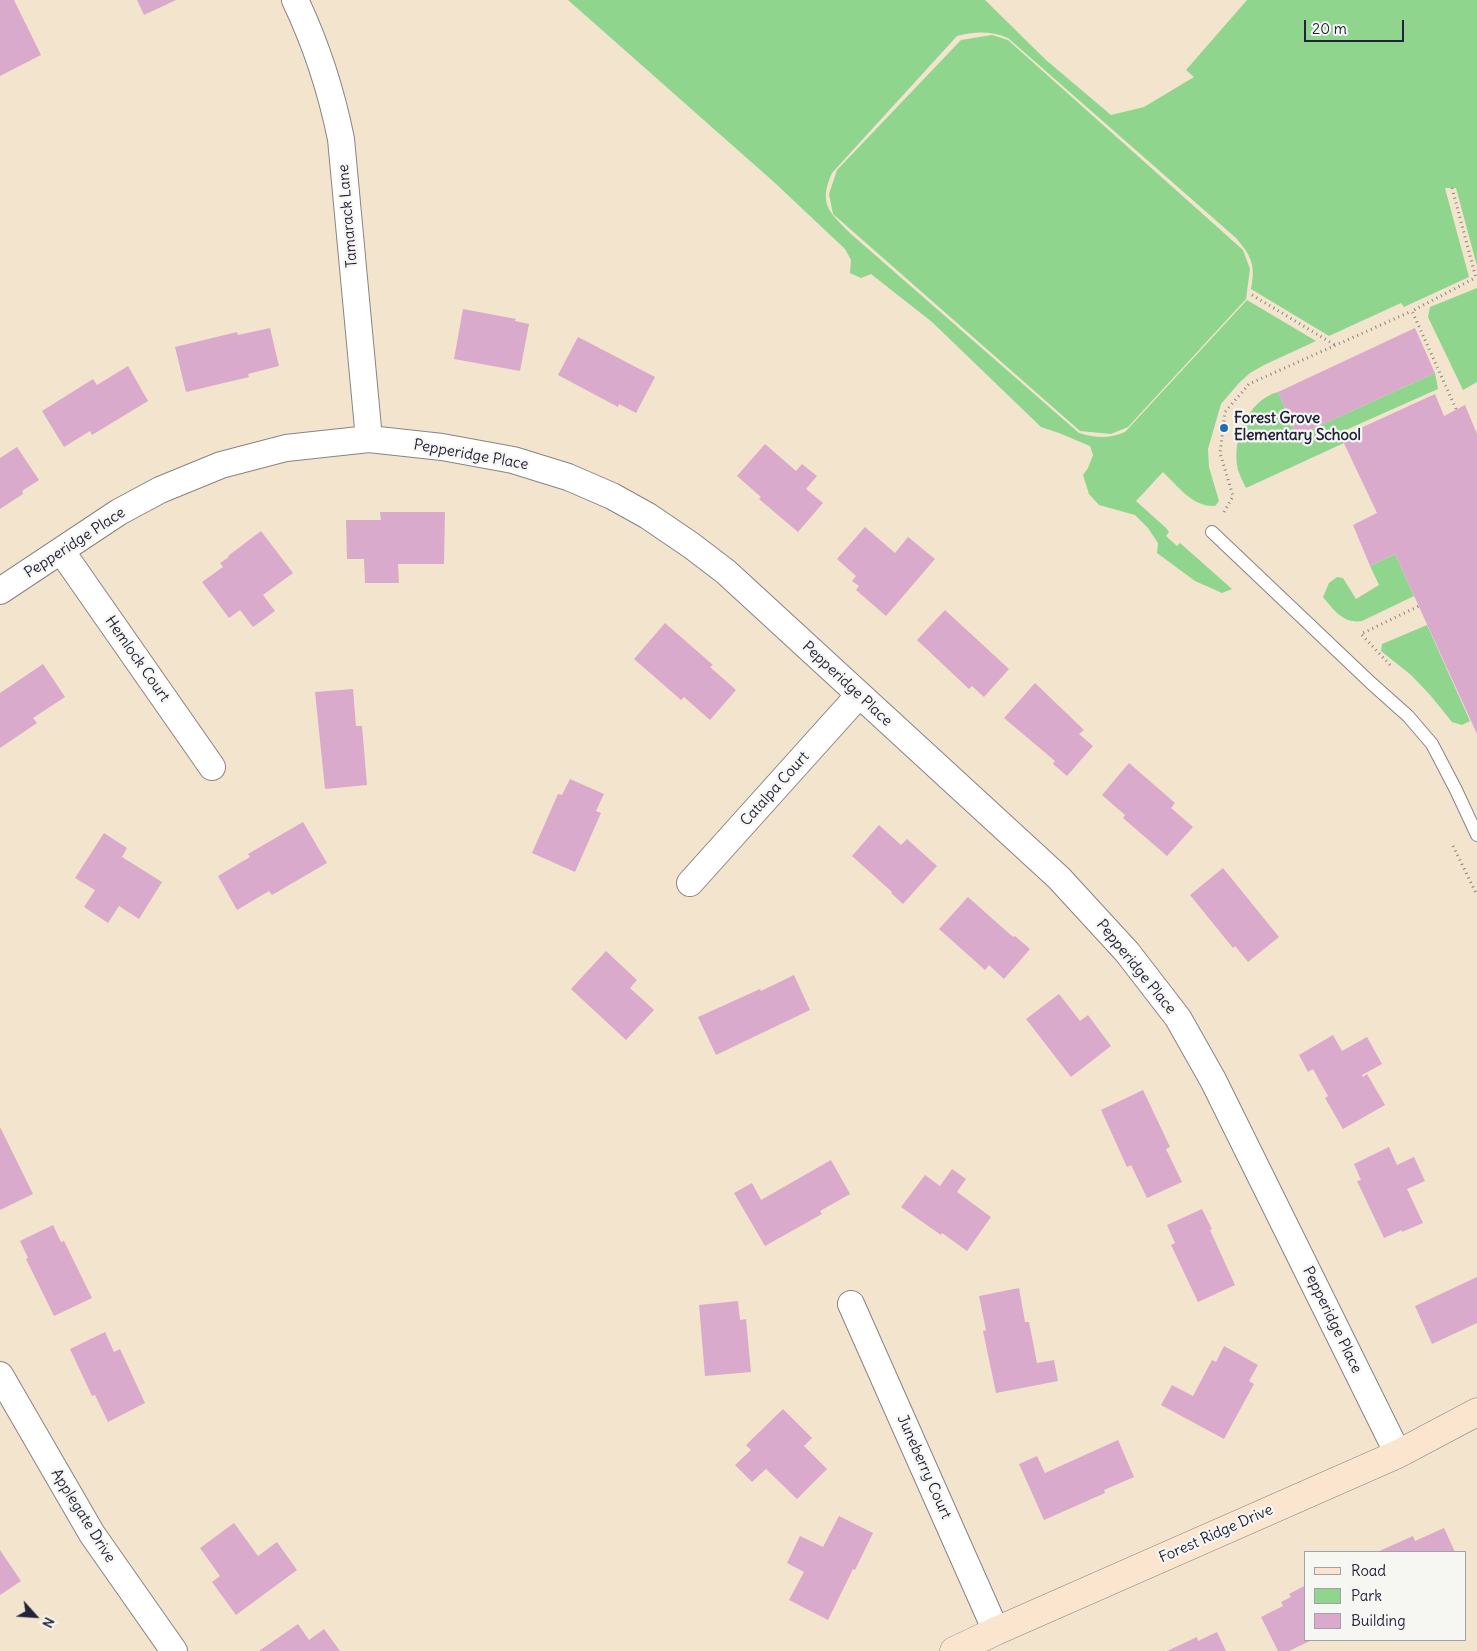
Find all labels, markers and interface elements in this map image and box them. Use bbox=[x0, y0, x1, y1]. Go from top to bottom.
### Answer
scale bar bbox=[1307, 10, 1407, 42]
text: 20 m bbox=[1312, 19, 1347, 38]
street label: Tamarack Lane bbox=[335, 163, 361, 269]
place label: Forest Grove Elementary School bbox=[1234, 410, 1361, 445]
marker: Forest Grove Elementary School bbox=[1218, 422, 1230, 434]
street label: Pepperidge Place bbox=[412, 436, 530, 474]
street label: Pepperidge Place bbox=[21, 504, 129, 582]
street label: Hemlock Court bbox=[101, 613, 173, 705]
street label: Pepperidge Place bbox=[798, 638, 896, 730]
street label: Catalpa Court bbox=[737, 748, 813, 830]
street label: Pepperidge Place bbox=[1092, 916, 1180, 1018]
street label: Pepperidge Place bbox=[1298, 1264, 1366, 1376]
street label: Juneberry Court bbox=[893, 1412, 955, 1522]
street label: Applegate Drive bbox=[47, 1466, 119, 1566]
street label: Forest Ridge Drive bbox=[1156, 1501, 1276, 1567]
legend bbox=[1304, 1551, 1467, 1641]
text: Road bbox=[1351, 1561, 1386, 1580]
text: Park bbox=[1351, 1586, 1382, 1605]
north arrow bbox=[10, 1591, 60, 1641]
text: Building bbox=[1351, 1611, 1406, 1630]
text: N bbox=[38, 1614, 59, 1631]

